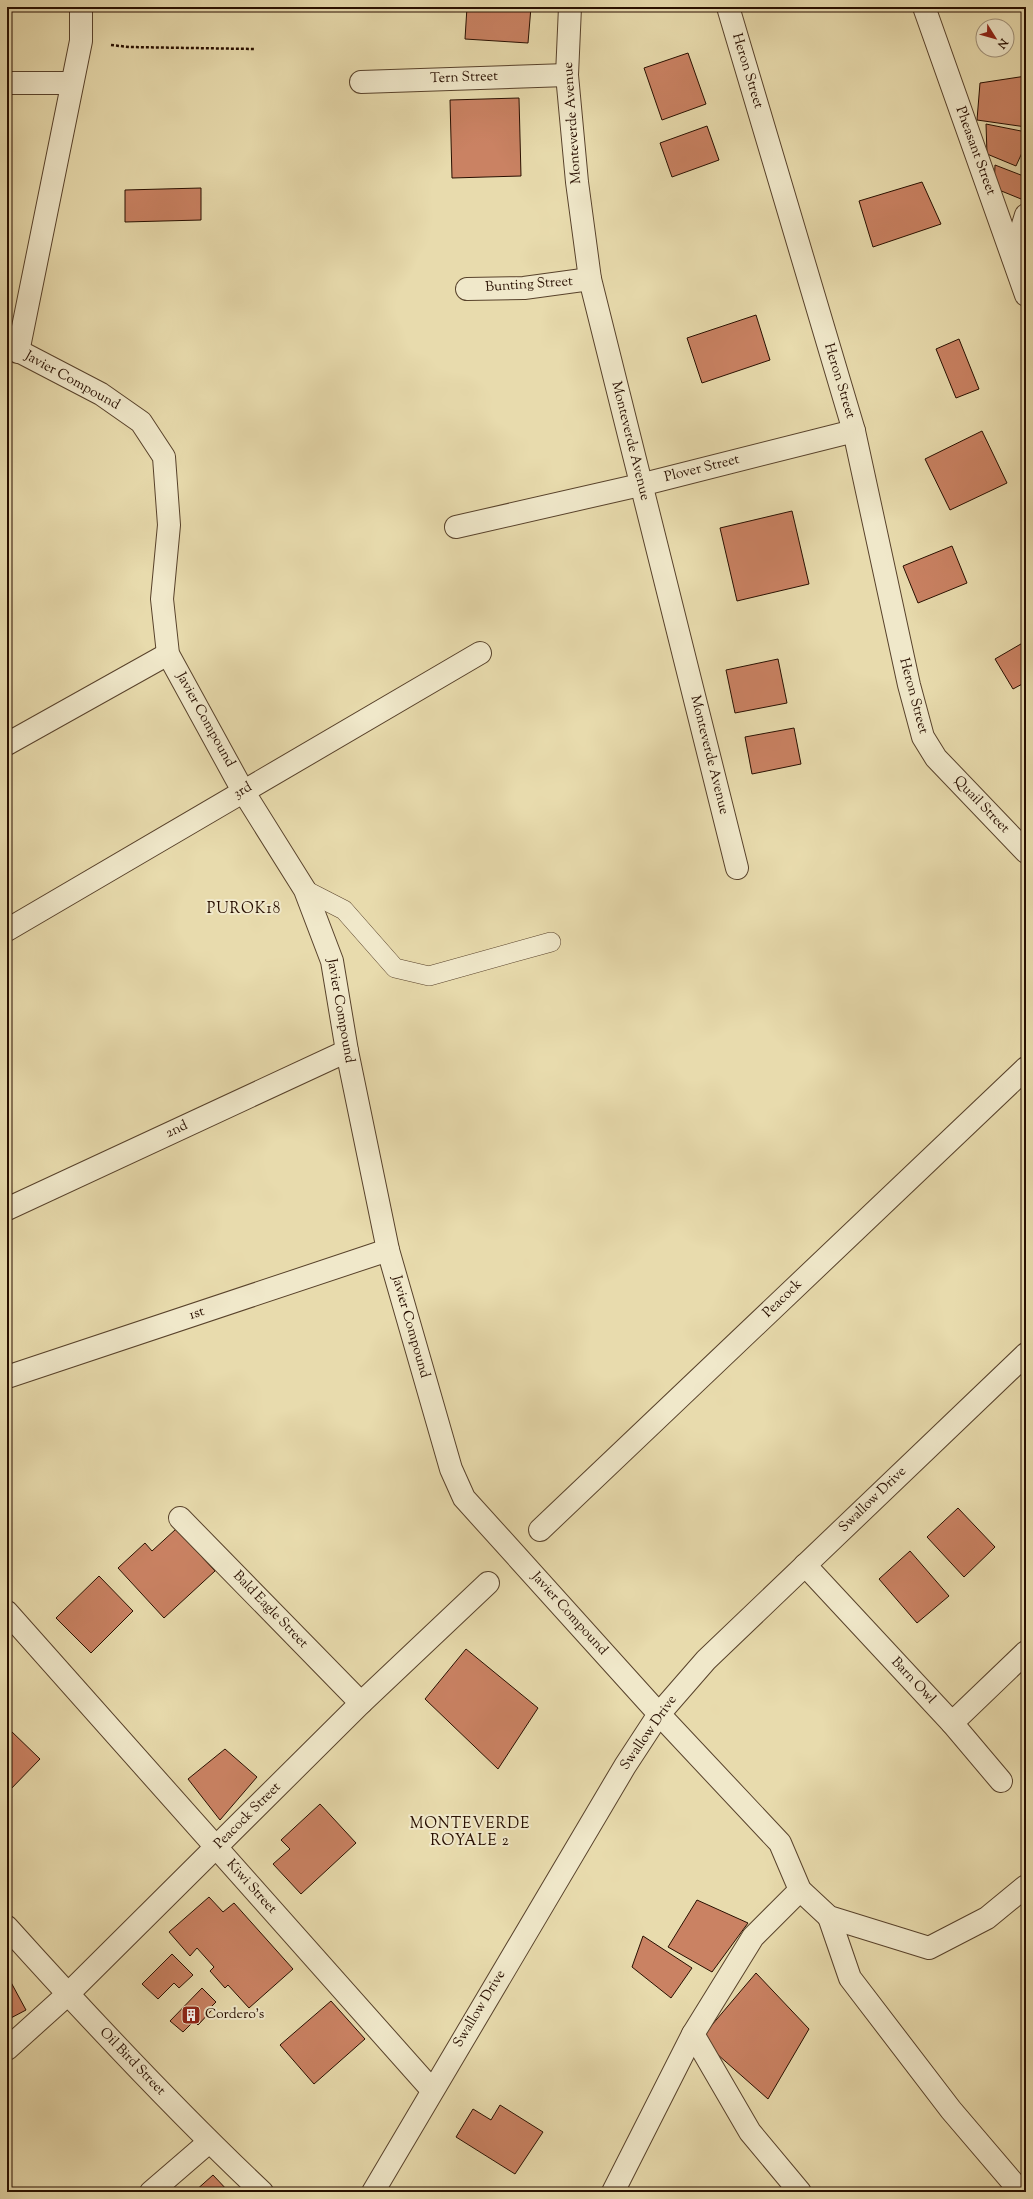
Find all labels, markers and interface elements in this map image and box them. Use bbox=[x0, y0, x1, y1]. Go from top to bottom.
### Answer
north arrow bbox=[975, 18, 1015, 58]
street label: Heron Street bbox=[726, 31, 768, 111]
text: N bbox=[993, 34, 1012, 52]
street label: Monteverde Avenue bbox=[559, 61, 587, 185]
street label: Tern Street bbox=[430, 67, 498, 89]
street label: Pheasant Street bbox=[950, 104, 1000, 198]
street label: Bunting Street bbox=[484, 272, 574, 298]
street label: Heron Street bbox=[818, 341, 860, 421]
street label: Javier Compound bbox=[20, 346, 123, 415]
street label: Monteverde Avenue bbox=[606, 379, 654, 503]
street label: Plover Street bbox=[662, 450, 742, 488]
street label: Heron Street bbox=[893, 656, 933, 736]
street label: Javier Compound bbox=[170, 668, 239, 771]
street label: Monteverde Avenue bbox=[685, 693, 733, 817]
street label: Quail Street bbox=[948, 772, 1014, 838]
street label: 3rd bbox=[230, 778, 256, 804]
district label: PUROK18 bbox=[207, 899, 281, 920]
street label: Javier Compound bbox=[321, 956, 359, 1065]
street label: 2nd bbox=[163, 1116, 192, 1144]
street label: Javier Compound bbox=[386, 1272, 434, 1381]
street label: Peacock bbox=[759, 1275, 807, 1323]
street label: 1st bbox=[187, 1302, 207, 1326]
street label: Swallow Drive bbox=[835, 1462, 911, 1538]
street label: Bald Eagle Street bbox=[228, 1567, 312, 1653]
street label: Javier Compound bbox=[525, 1567, 612, 1660]
street label: Barn Owl bbox=[886, 1653, 940, 1709]
street label: Swallow Drive bbox=[616, 1691, 682, 1775]
street label: Peacock Street bbox=[210, 1778, 286, 1854]
district label: MONTEVERDE ROYALE 2 bbox=[410, 1814, 530, 1852]
street label: Kiwi Street bbox=[221, 1855, 281, 1919]
street label: Swallow Drive bbox=[449, 1966, 511, 2052]
building icon: Cordero's bbox=[180, 2004, 202, 2026]
place label: Cordero's bbox=[205, 2005, 264, 2025]
street label: Oil Bird Street bbox=[94, 2023, 170, 2101]

